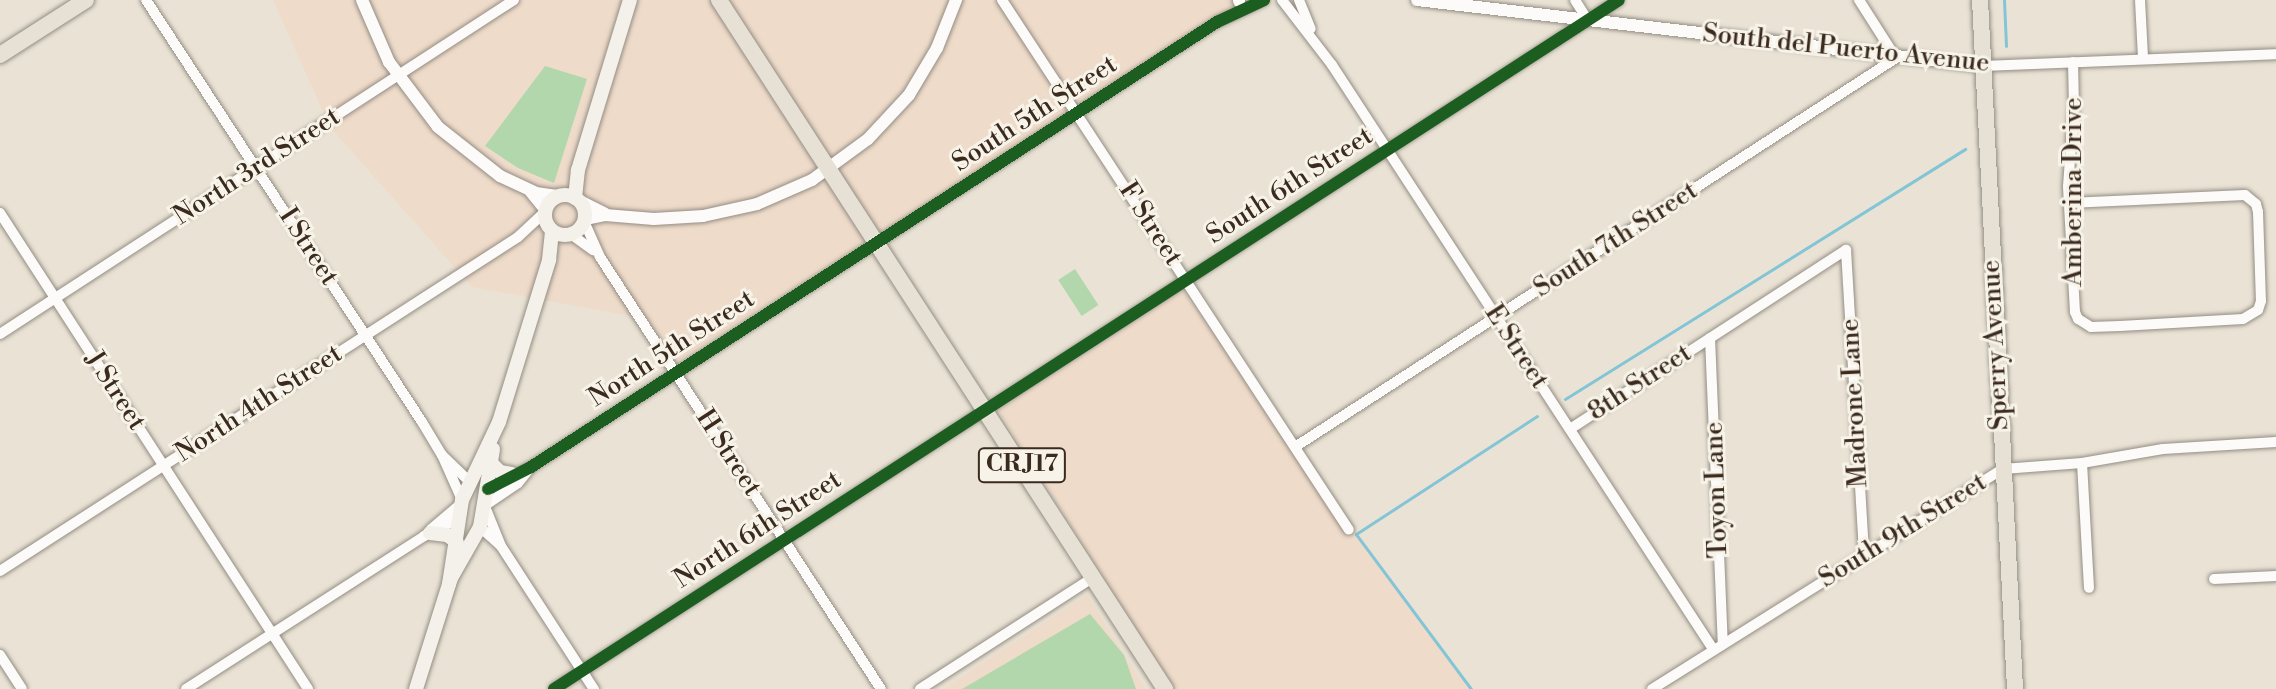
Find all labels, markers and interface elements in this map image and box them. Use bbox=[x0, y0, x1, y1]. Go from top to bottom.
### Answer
street label: South del Puerto Avenue bbox=[1701, 18, 1991, 80]
street label: South 5th Street bbox=[947, 49, 1123, 179]
street label: Amberina Drive bbox=[2058, 97, 2090, 287]
street label: North 3rd Street bbox=[168, 102, 346, 232]
street label: South 6th Street bbox=[1201, 121, 1379, 251]
street label: South 7th Street bbox=[1528, 175, 1704, 305]
street label: F Street bbox=[1112, 176, 1188, 272]
street label: I Street bbox=[272, 203, 344, 291]
street label: Sperry Avenue bbox=[1976, 259, 2016, 431]
street label: North 5th Street bbox=[583, 284, 761, 414]
street label: E Street bbox=[1477, 299, 1555, 395]
street label: Madrone Lane bbox=[1835, 318, 1875, 488]
street label: 8th Street bbox=[1582, 338, 1698, 428]
street label: North 4th Street bbox=[170, 339, 348, 469]
street label: J Street bbox=[78, 346, 152, 436]
street label: H Street bbox=[689, 404, 767, 502]
street label: Toyon Lane bbox=[1699, 421, 1735, 559]
road number: CR J17 bbox=[976, 445, 1068, 485]
street label: North 6th Street bbox=[669, 464, 847, 596]
street label: South 9th Street bbox=[1814, 467, 1992, 595]

